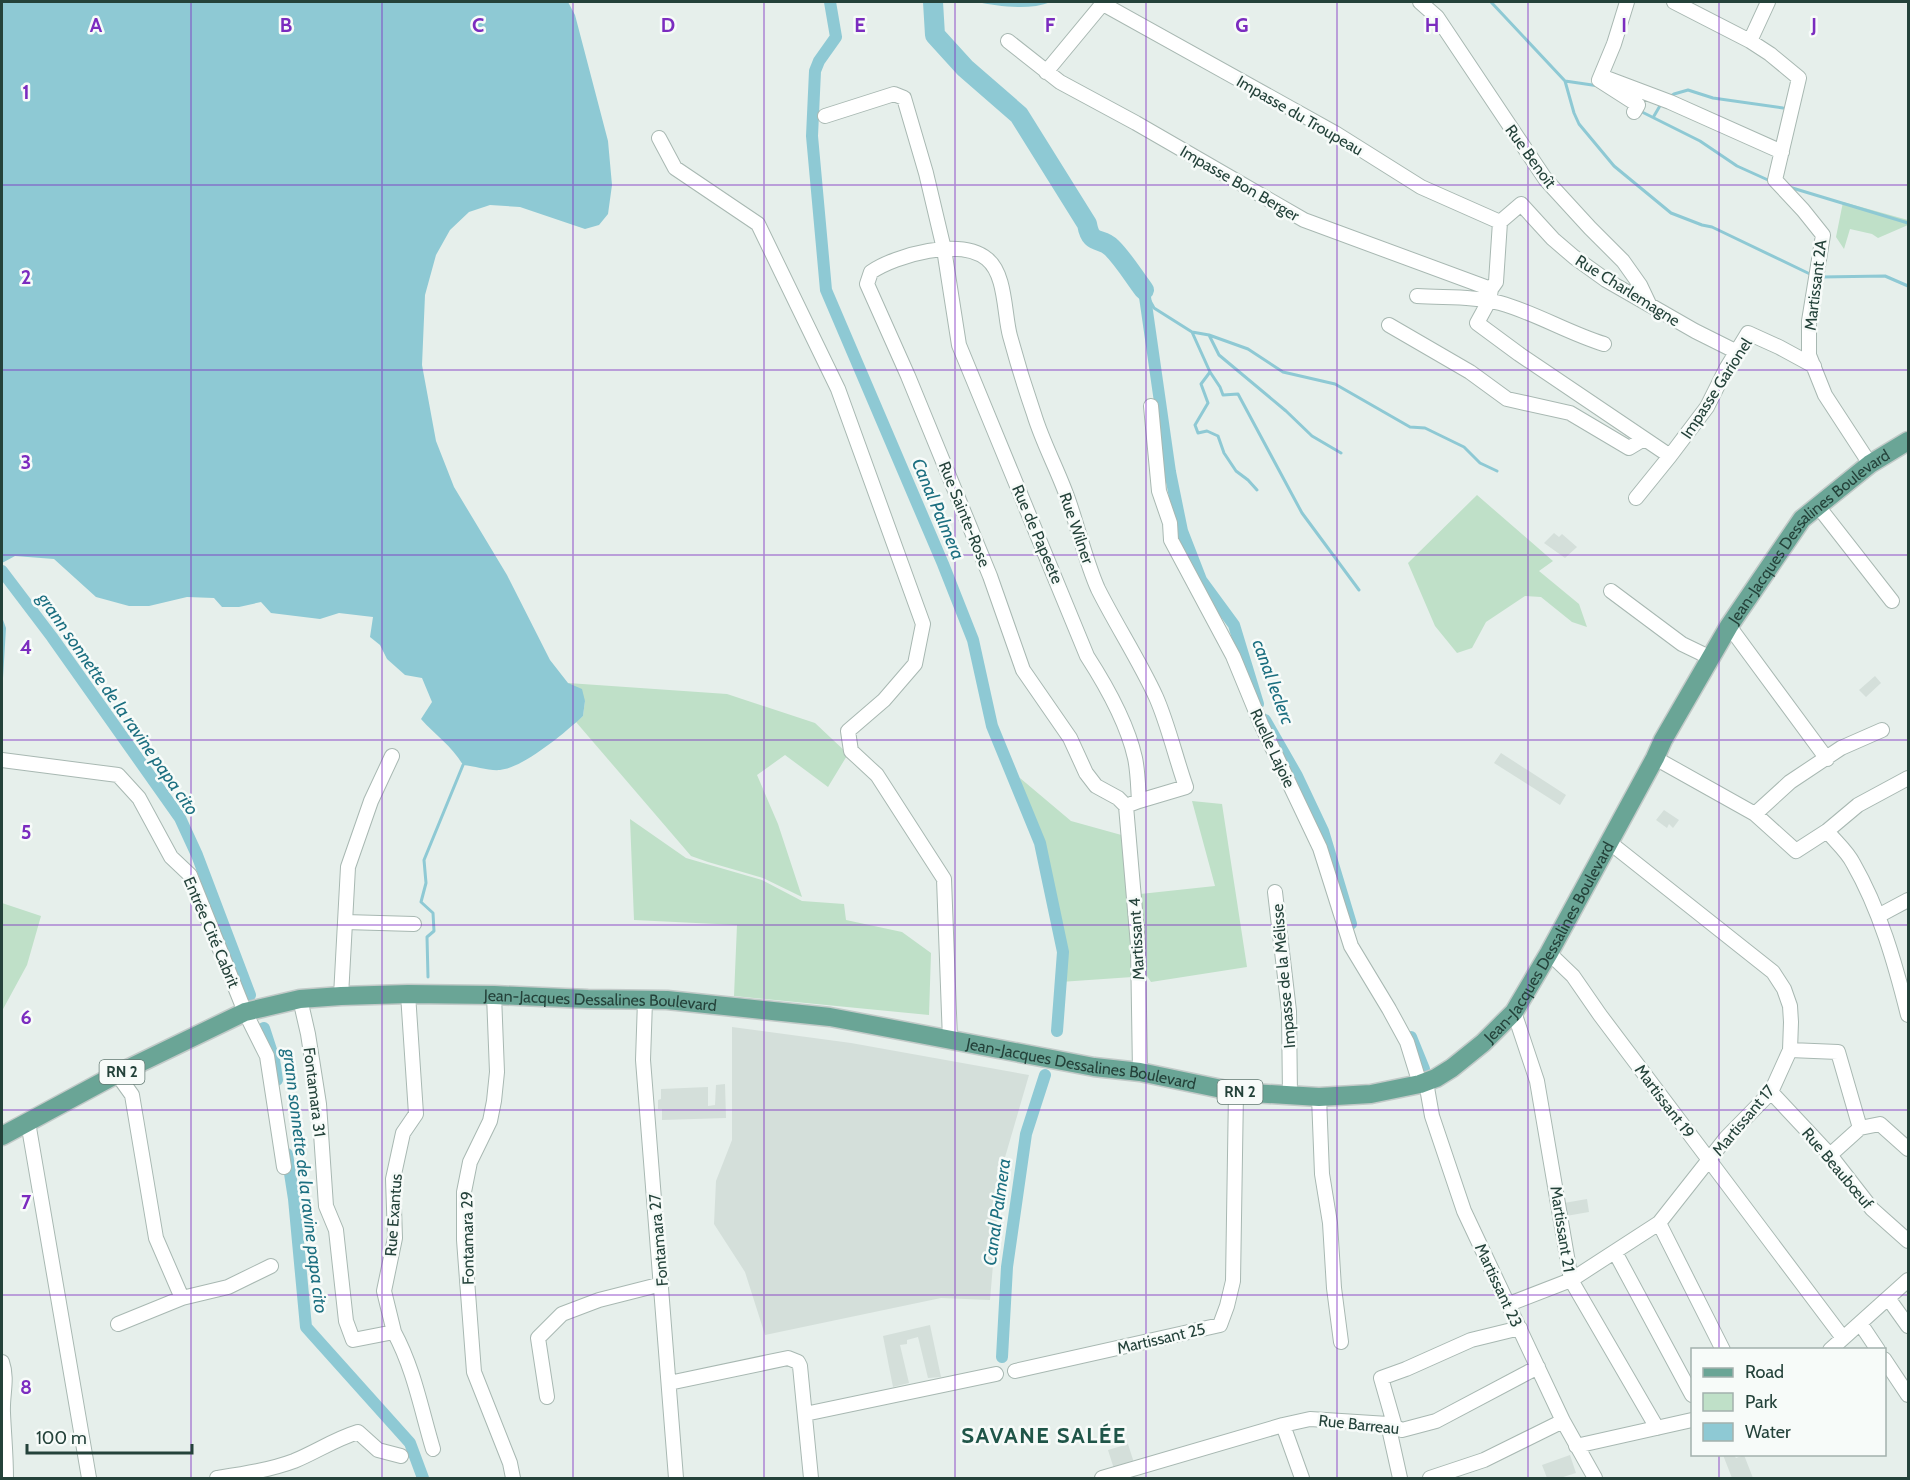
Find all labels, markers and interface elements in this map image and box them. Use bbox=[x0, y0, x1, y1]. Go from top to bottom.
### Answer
text: A bbox=[90, 13, 103, 37]
text: B bbox=[280, 13, 292, 37]
text: C bbox=[472, 13, 484, 37]
text: D bbox=[661, 13, 675, 37]
text: E bbox=[854, 13, 866, 37]
text: F bbox=[1045, 13, 1056, 37]
text: G bbox=[1235, 13, 1249, 37]
text: H bbox=[1425, 13, 1439, 37]
text: I bbox=[1621, 13, 1627, 37]
text: J bbox=[1810, 13, 1817, 37]
street label: Impasse du Troupeau bbox=[1233, 72, 1366, 159]
text: 1 bbox=[22, 80, 30, 104]
street label: Rue Benoît bbox=[1501, 121, 1560, 192]
street label: Impasse Bon Berger bbox=[1177, 142, 1304, 226]
street label: Martissant 2A bbox=[1800, 238, 1831, 332]
street label: Rue Charlemagne bbox=[1572, 251, 1683, 330]
text: 2 bbox=[21, 265, 31, 289]
street label: Impasse Garionel bbox=[1677, 334, 1756, 442]
street label: Jean-Jacques Dessalines Boulevard bbox=[1724, 445, 1893, 628]
text: 3 bbox=[21, 450, 31, 474]
water label: Canal Palmera bbox=[907, 455, 969, 563]
street label: Rue Sainte-Rose bbox=[935, 459, 994, 570]
street label: Rue de Papeete bbox=[1008, 482, 1067, 587]
street label: Rue Wilner bbox=[1055, 490, 1098, 567]
water label: grann sonnette de la ravine papa cito bbox=[32, 588, 203, 819]
text: 4 bbox=[20, 635, 32, 659]
water label: canal leclerc bbox=[1247, 636, 1299, 728]
street label: Ruelle Lajoie bbox=[1246, 706, 1299, 791]
text: 5 bbox=[21, 820, 31, 844]
street label: Jean-Jacques Dessalines Boulevard bbox=[1479, 838, 1618, 1047]
street label: Entrée Cité Cabrit bbox=[180, 874, 244, 991]
street label: Martissant 4 bbox=[1125, 897, 1148, 981]
street label: Impasse de la Mélisse bbox=[1268, 903, 1299, 1049]
street label: Jean-Jacques Dessalines Boulevard bbox=[483, 986, 718, 1015]
text: 6 bbox=[20, 1005, 32, 1029]
street label: Jean-Jacques Dessalines Boulevard bbox=[964, 1034, 1198, 1093]
street label: Fontamara 31 bbox=[300, 1046, 329, 1138]
water label: grann sonnette de la ravine papa cito bbox=[278, 1047, 332, 1314]
road number: RN 2 bbox=[100, 1060, 144, 1084]
street label: Martissant 19 bbox=[1631, 1061, 1699, 1142]
road number: RN 2 bbox=[1218, 1080, 1262, 1104]
street label: Martissant 17 bbox=[1708, 1081, 1778, 1160]
street label: Rue Beaubœuf bbox=[1798, 1124, 1878, 1213]
water label: Canal Palmera bbox=[979, 1157, 1015, 1267]
street label: Rue Exantus bbox=[381, 1173, 406, 1257]
street label: Martissant 21 bbox=[1546, 1185, 1579, 1273]
text: 7 bbox=[21, 1190, 32, 1214]
street label: Fontamara 29 bbox=[457, 1191, 478, 1285]
street label: Fontamara 27 bbox=[645, 1193, 672, 1287]
street label: Martissant 23 bbox=[1471, 1240, 1526, 1330]
street label: Martissant 25 bbox=[1115, 1319, 1207, 1358]
legend bbox=[1691, 1348, 1886, 1456]
text: Road bbox=[1745, 1361, 1784, 1383]
text: 8 bbox=[20, 1375, 32, 1399]
text: Park bbox=[1745, 1391, 1778, 1413]
street label: Rue Barreau bbox=[1318, 1411, 1400, 1438]
scale bar bbox=[27, 1417, 192, 1455]
text: Water bbox=[1745, 1421, 1791, 1443]
district label: SAVANE SALÉE bbox=[961, 1422, 1127, 1449]
text: 100 m bbox=[36, 1427, 87, 1449]

